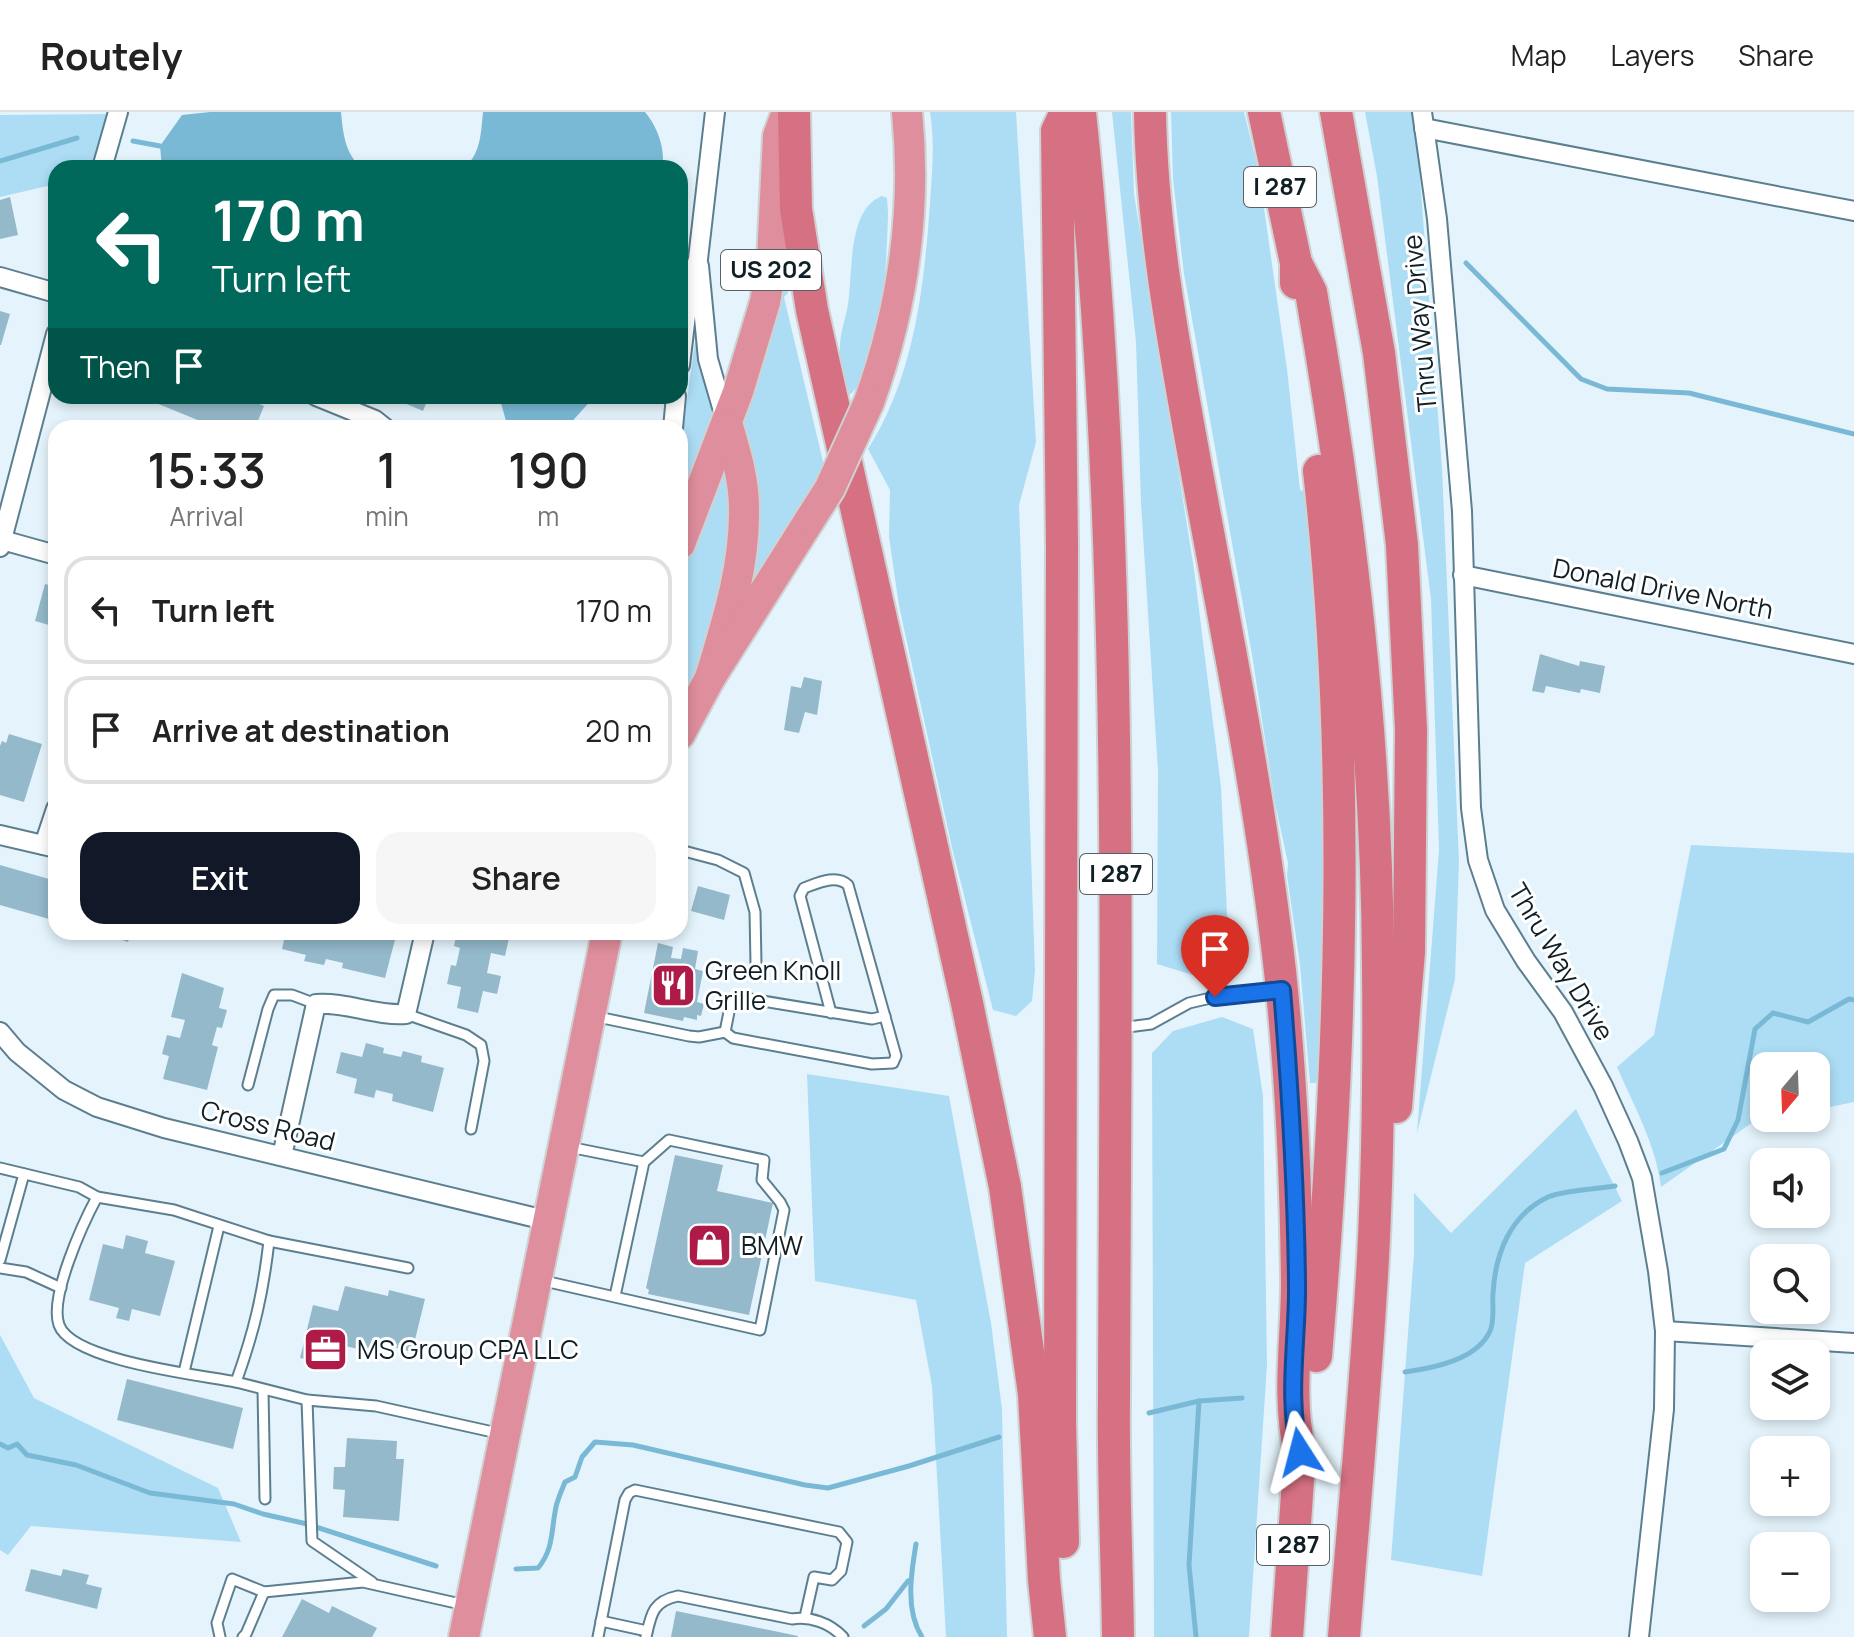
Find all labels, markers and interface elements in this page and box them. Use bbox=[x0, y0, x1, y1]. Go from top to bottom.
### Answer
text: Routely bbox=[40, 29, 183, 81]
text: Map bbox=[1511, 36, 1567, 74]
text: Layers bbox=[1611, 36, 1694, 74]
text: Share bbox=[1738, 36, 1814, 74]
road number: I 287 bbox=[1244, 167, 1316, 207]
text: 170 m bbox=[212, 181, 365, 258]
icon: left bbox=[80, 192, 184, 296]
street label: Thru Way Drive bbox=[1393, 233, 1445, 413]
road number: US 202 bbox=[721, 250, 821, 290]
text: Turn left bbox=[212, 254, 351, 303]
icon: arrive bbox=[167, 344, 211, 388]
text: Then bbox=[80, 346, 151, 387]
text: 15:33 bbox=[147, 437, 266, 502]
text: 1 bbox=[377, 437, 397, 502]
text: 190 bbox=[508, 437, 589, 502]
text: Arrival bbox=[169, 498, 244, 534]
text: min bbox=[365, 498, 409, 534]
text: m bbox=[537, 498, 559, 534]
street label: Donald Drive North bbox=[1550, 549, 1776, 627]
icon: left bbox=[84, 588, 128, 632]
text: Turn left bbox=[152, 590, 275, 631]
text: 170 m bbox=[575, 590, 652, 631]
icon: arrive bbox=[84, 708, 128, 752]
text: Arrive at destination bbox=[152, 710, 450, 751]
text: 20 m bbox=[585, 710, 652, 751]
button: Exit bbox=[80, 832, 360, 924]
button: Share bbox=[376, 832, 656, 924]
road number: I 287 bbox=[1080, 854, 1152, 894]
street label: Thru Way Drive bbox=[1501, 876, 1623, 1047]
pin bbox=[1181, 915, 1249, 997]
icon: arrive bbox=[1193, 927, 1237, 971]
place label: Green Knoll Grille bbox=[705, 952, 841, 1018]
restaurant icon: Green Knoll Grille bbox=[650, 962, 698, 1010]
north arrow bbox=[1750, 1052, 1830, 1132]
map controls bbox=[1750, 1052, 1830, 1612]
street label: Cross Road bbox=[197, 1091, 339, 1159]
button: sound bbox=[1750, 1148, 1830, 1228]
shop icon: BMW bbox=[686, 1222, 734, 1270]
place label: BMW bbox=[741, 1227, 803, 1263]
button: search bbox=[1750, 1244, 1830, 1324]
office icon: MS Group CPA LLC bbox=[302, 1326, 350, 1374]
place label: MS Group CPA LLC bbox=[357, 1331, 579, 1367]
button: layers bbox=[1750, 1340, 1830, 1420]
position arrow bbox=[1258, 1410, 1342, 1494]
button: + bbox=[1750, 1436, 1830, 1516]
road number: I 287 bbox=[1257, 1525, 1329, 1565]
button: − bbox=[1750, 1532, 1830, 1612]

